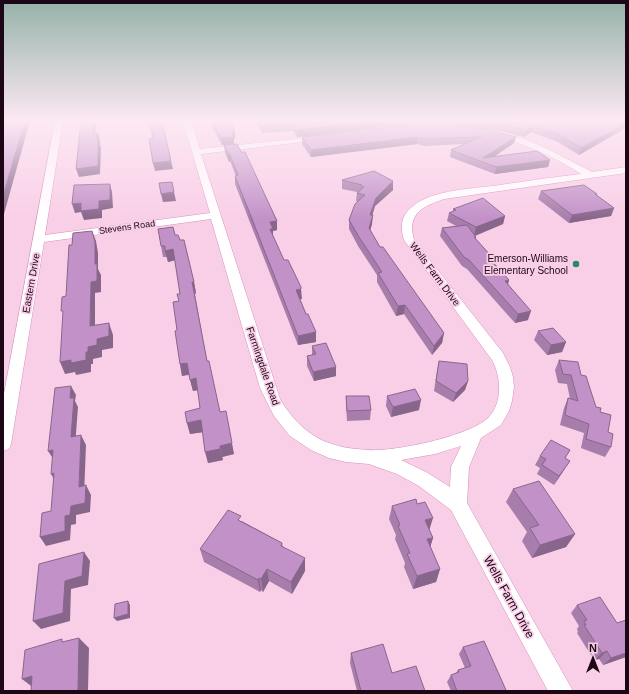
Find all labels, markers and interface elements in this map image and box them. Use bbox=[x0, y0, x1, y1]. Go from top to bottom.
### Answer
street label: Stevens Road bbox=[98, 218, 156, 236]
street label: Wells Farm Drive bbox=[408, 240, 463, 308]
street label: Eastern Drive bbox=[20, 252, 42, 314]
place label: Emerson-Williams Elementary School bbox=[484, 253, 568, 276]
marker: Emerson-Williams Elementary School bbox=[571, 259, 581, 269]
street label: Farmingdale Road bbox=[244, 325, 282, 407]
street label: Wells Farm Drive bbox=[481, 553, 538, 641]
north arrow bbox=[573, 638, 613, 678]
text: N bbox=[589, 642, 597, 654]

